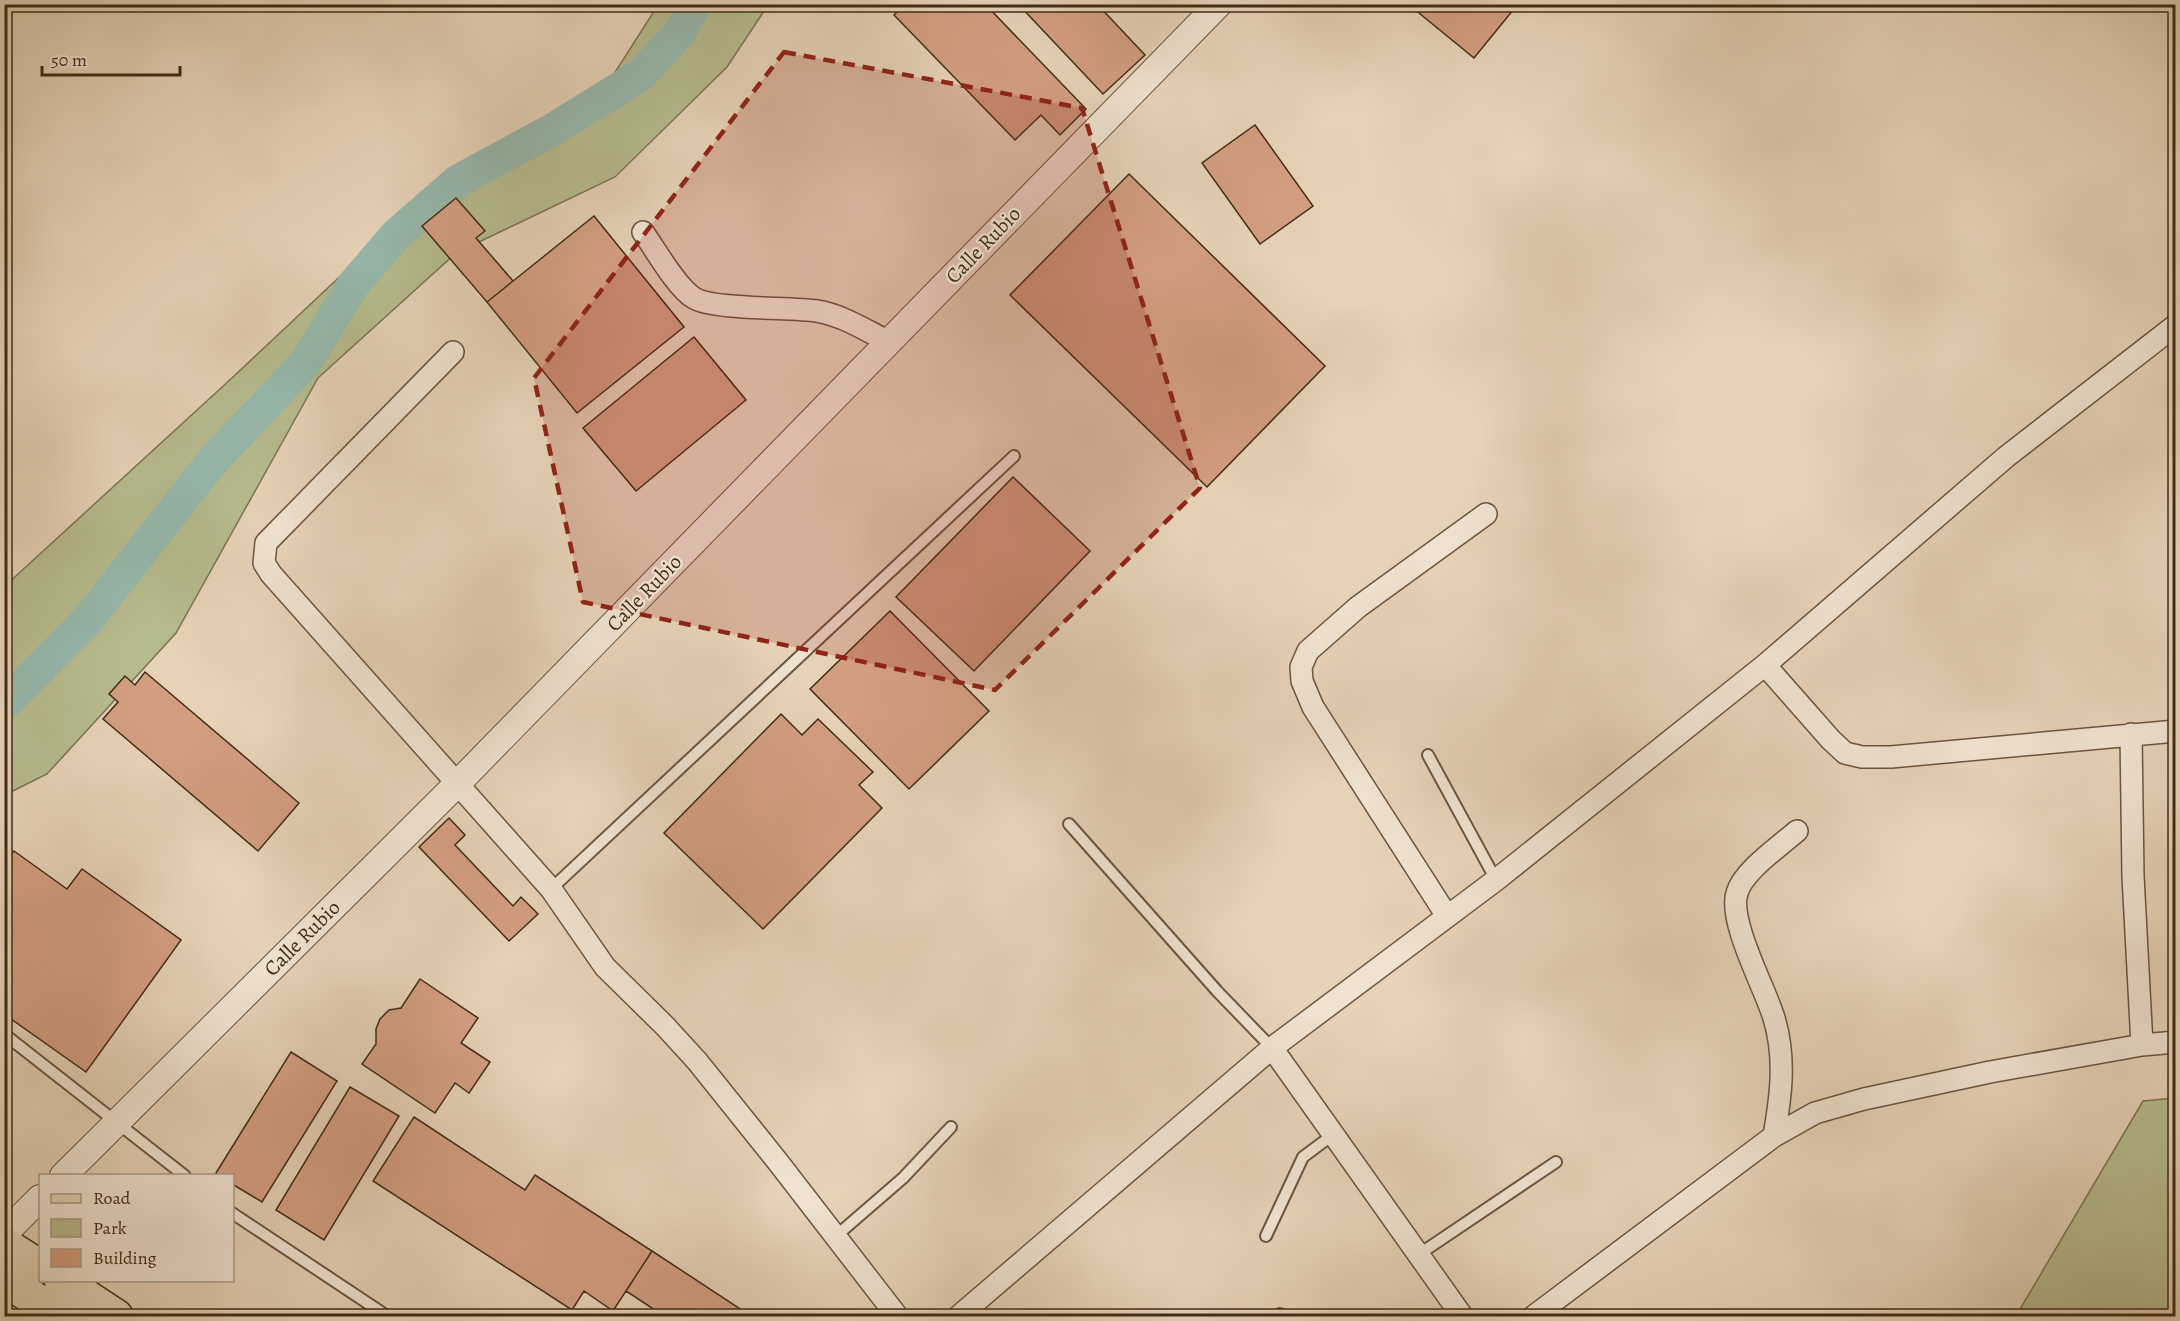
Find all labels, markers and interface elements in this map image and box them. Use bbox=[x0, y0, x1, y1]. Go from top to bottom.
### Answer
scale bar bbox=[42, 39, 180, 77]
text: 50 m bbox=[51, 48, 87, 72]
street label: Calle Rubio bbox=[939, 200, 1027, 290]
street label: Calle Rubio bbox=[600, 548, 688, 638]
street label: Calle Rubio bbox=[258, 894, 346, 982]
legend bbox=[39, 1174, 234, 1282]
text: Road bbox=[93, 1186, 131, 1210]
text: Park bbox=[93, 1216, 127, 1240]
text: Building bbox=[93, 1246, 157, 1270]

